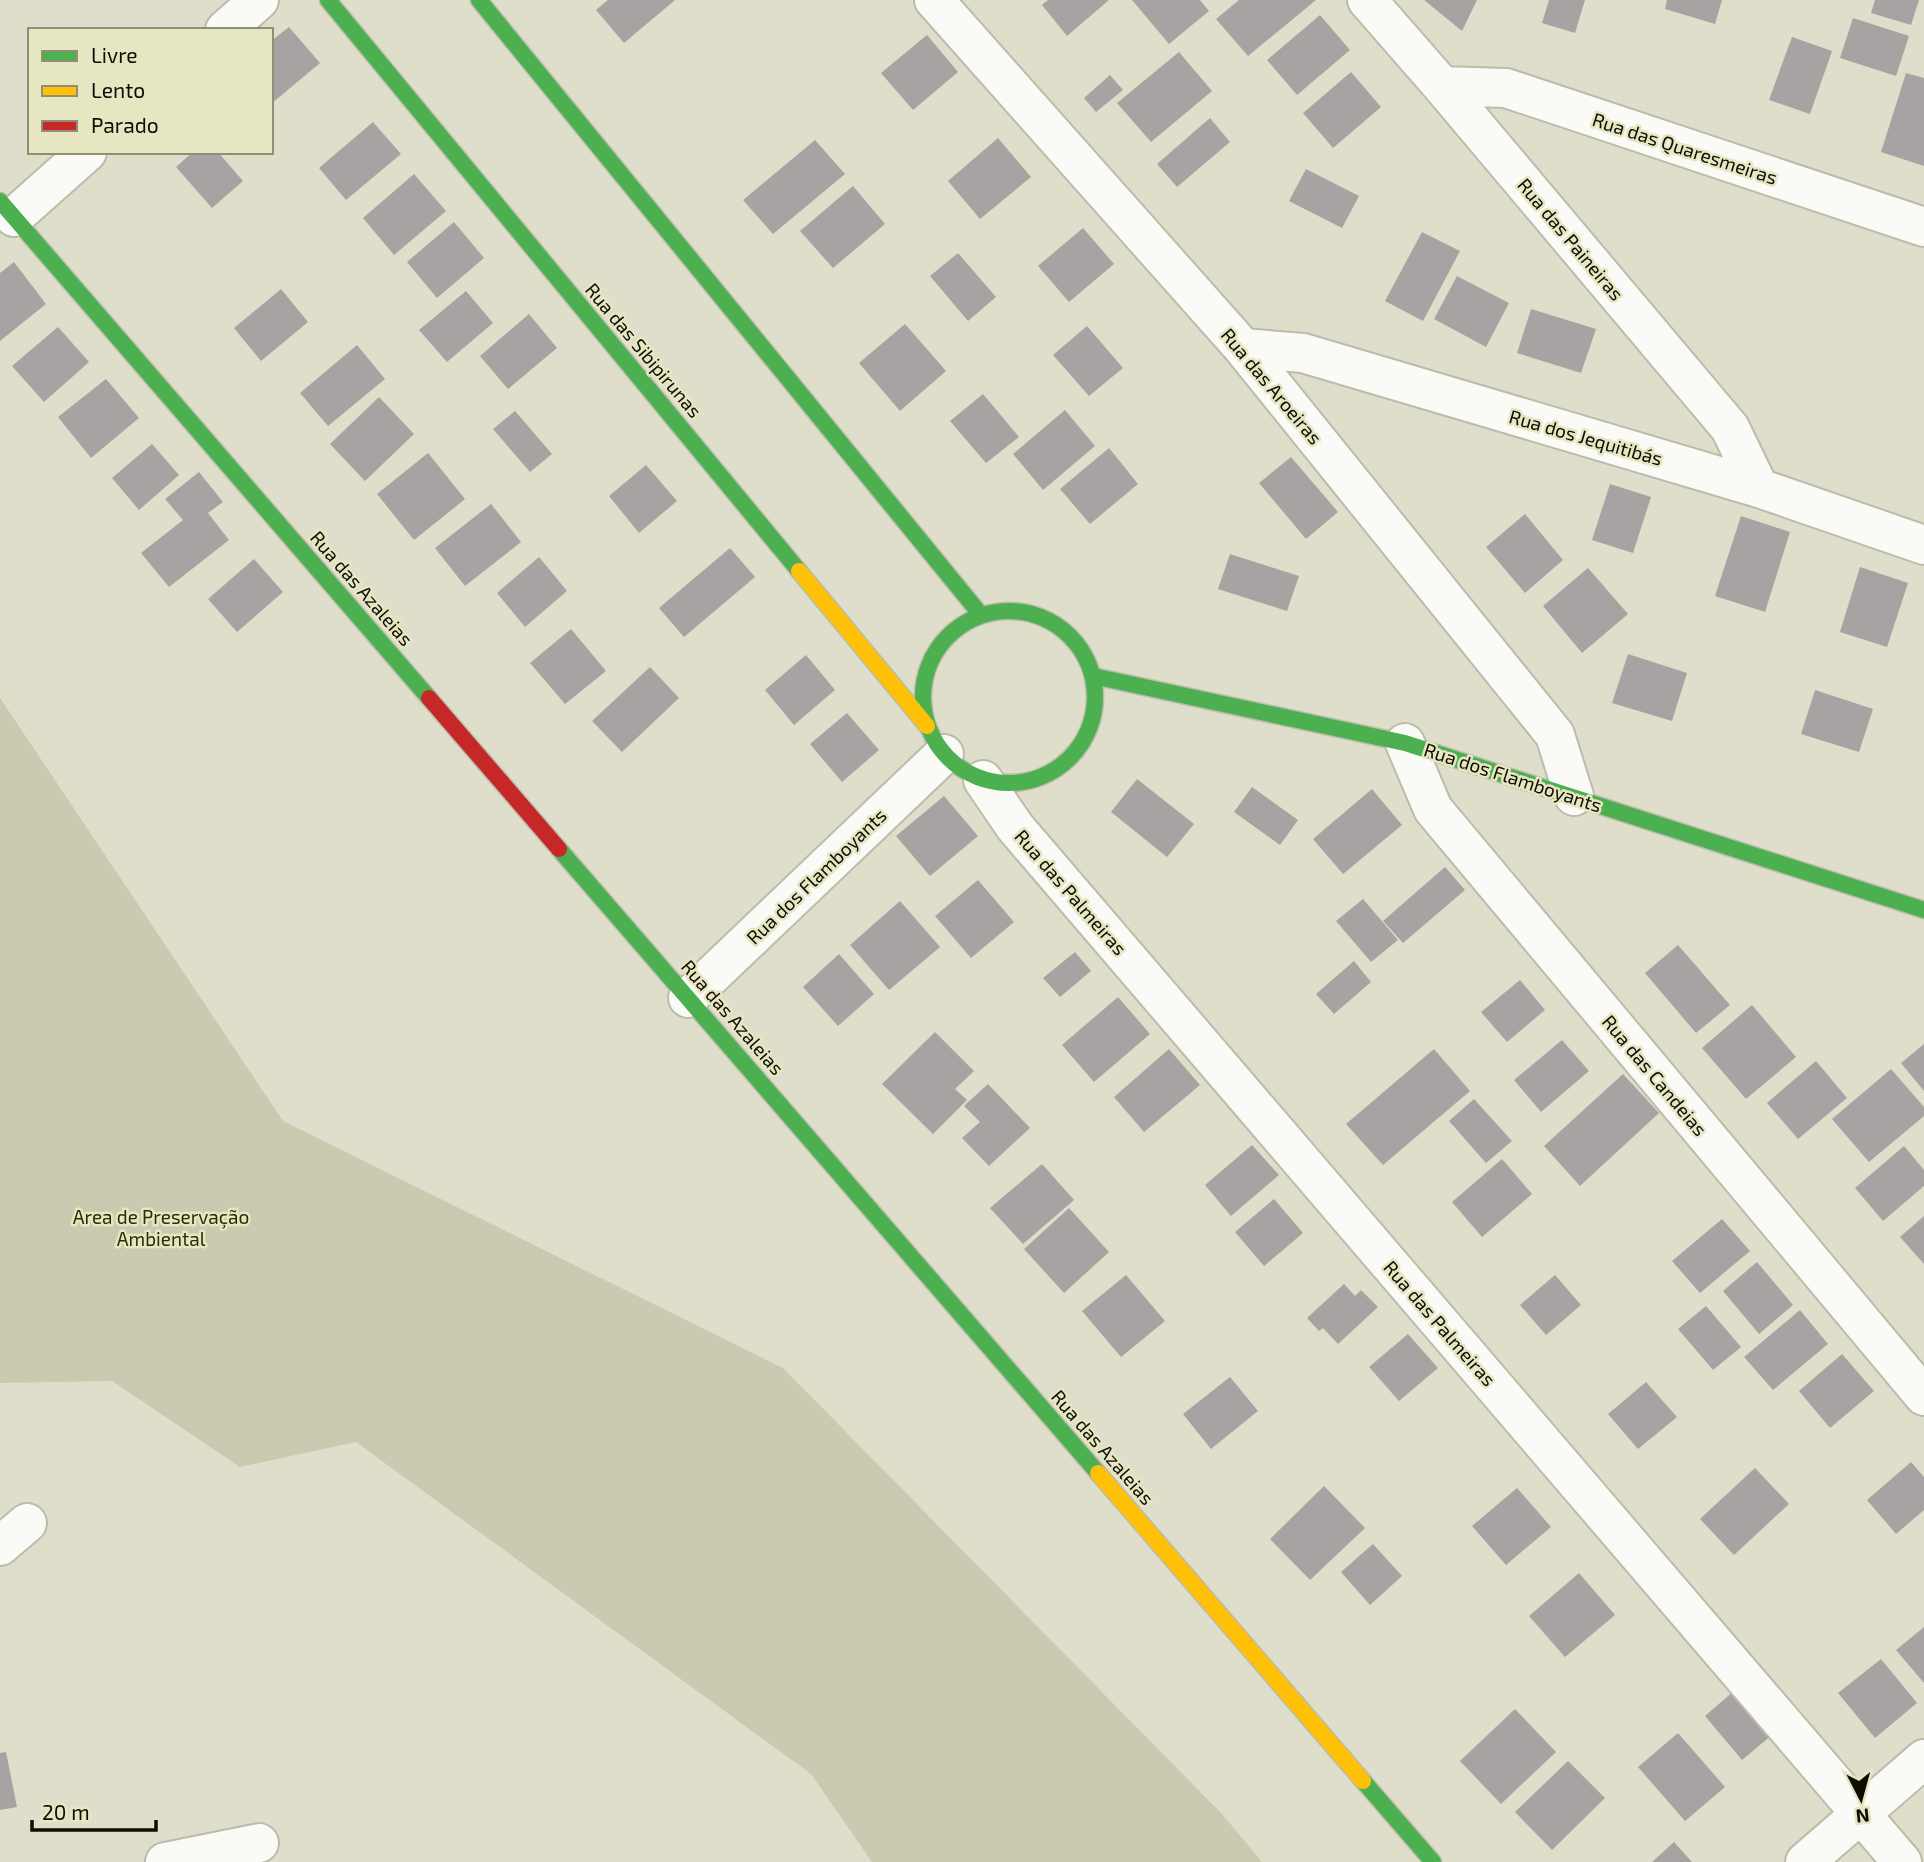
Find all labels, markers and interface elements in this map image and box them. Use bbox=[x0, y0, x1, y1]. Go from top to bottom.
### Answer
legend bbox=[28, 28, 273, 154]
text: Livre bbox=[91, 42, 138, 67]
text: Lento bbox=[91, 77, 145, 102]
street label: Rua das Quaresmeiras bbox=[1590, 107, 1780, 189]
text: Parado bbox=[91, 112, 159, 137]
street label: Rua das Paineiras bbox=[1513, 173, 1629, 305]
street label: Rua das Sibipirunas bbox=[581, 278, 707, 422]
street label: Rua das Aroeiras bbox=[1217, 323, 1327, 449]
street label: Rua dos Jequitibás bbox=[1507, 404, 1665, 470]
street label: Rua das Azaleias bbox=[306, 526, 418, 650]
street label: Rua dos Flamboyants bbox=[1421, 737, 1605, 817]
street label: Rua dos Flamboyants bbox=[741, 803, 891, 949]
street label: Rua das Palmeiras bbox=[1010, 824, 1132, 960]
street label: Rua das Azaleias bbox=[677, 955, 789, 1079]
street label: Rua das Candeias bbox=[1598, 1010, 1712, 1140]
park label: Area de Preservação Ambiental bbox=[73, 1205, 249, 1250]
street label: Rua das Palmeiras bbox=[1379, 1255, 1501, 1391]
street label: Rua das Azaleias bbox=[1047, 1385, 1159, 1509]
north arrow bbox=[1826, 1764, 1896, 1834]
scale bar bbox=[32, 1788, 156, 1832]
text: 20 m bbox=[42, 1799, 90, 1824]
text: N bbox=[1855, 1804, 1871, 1829]

